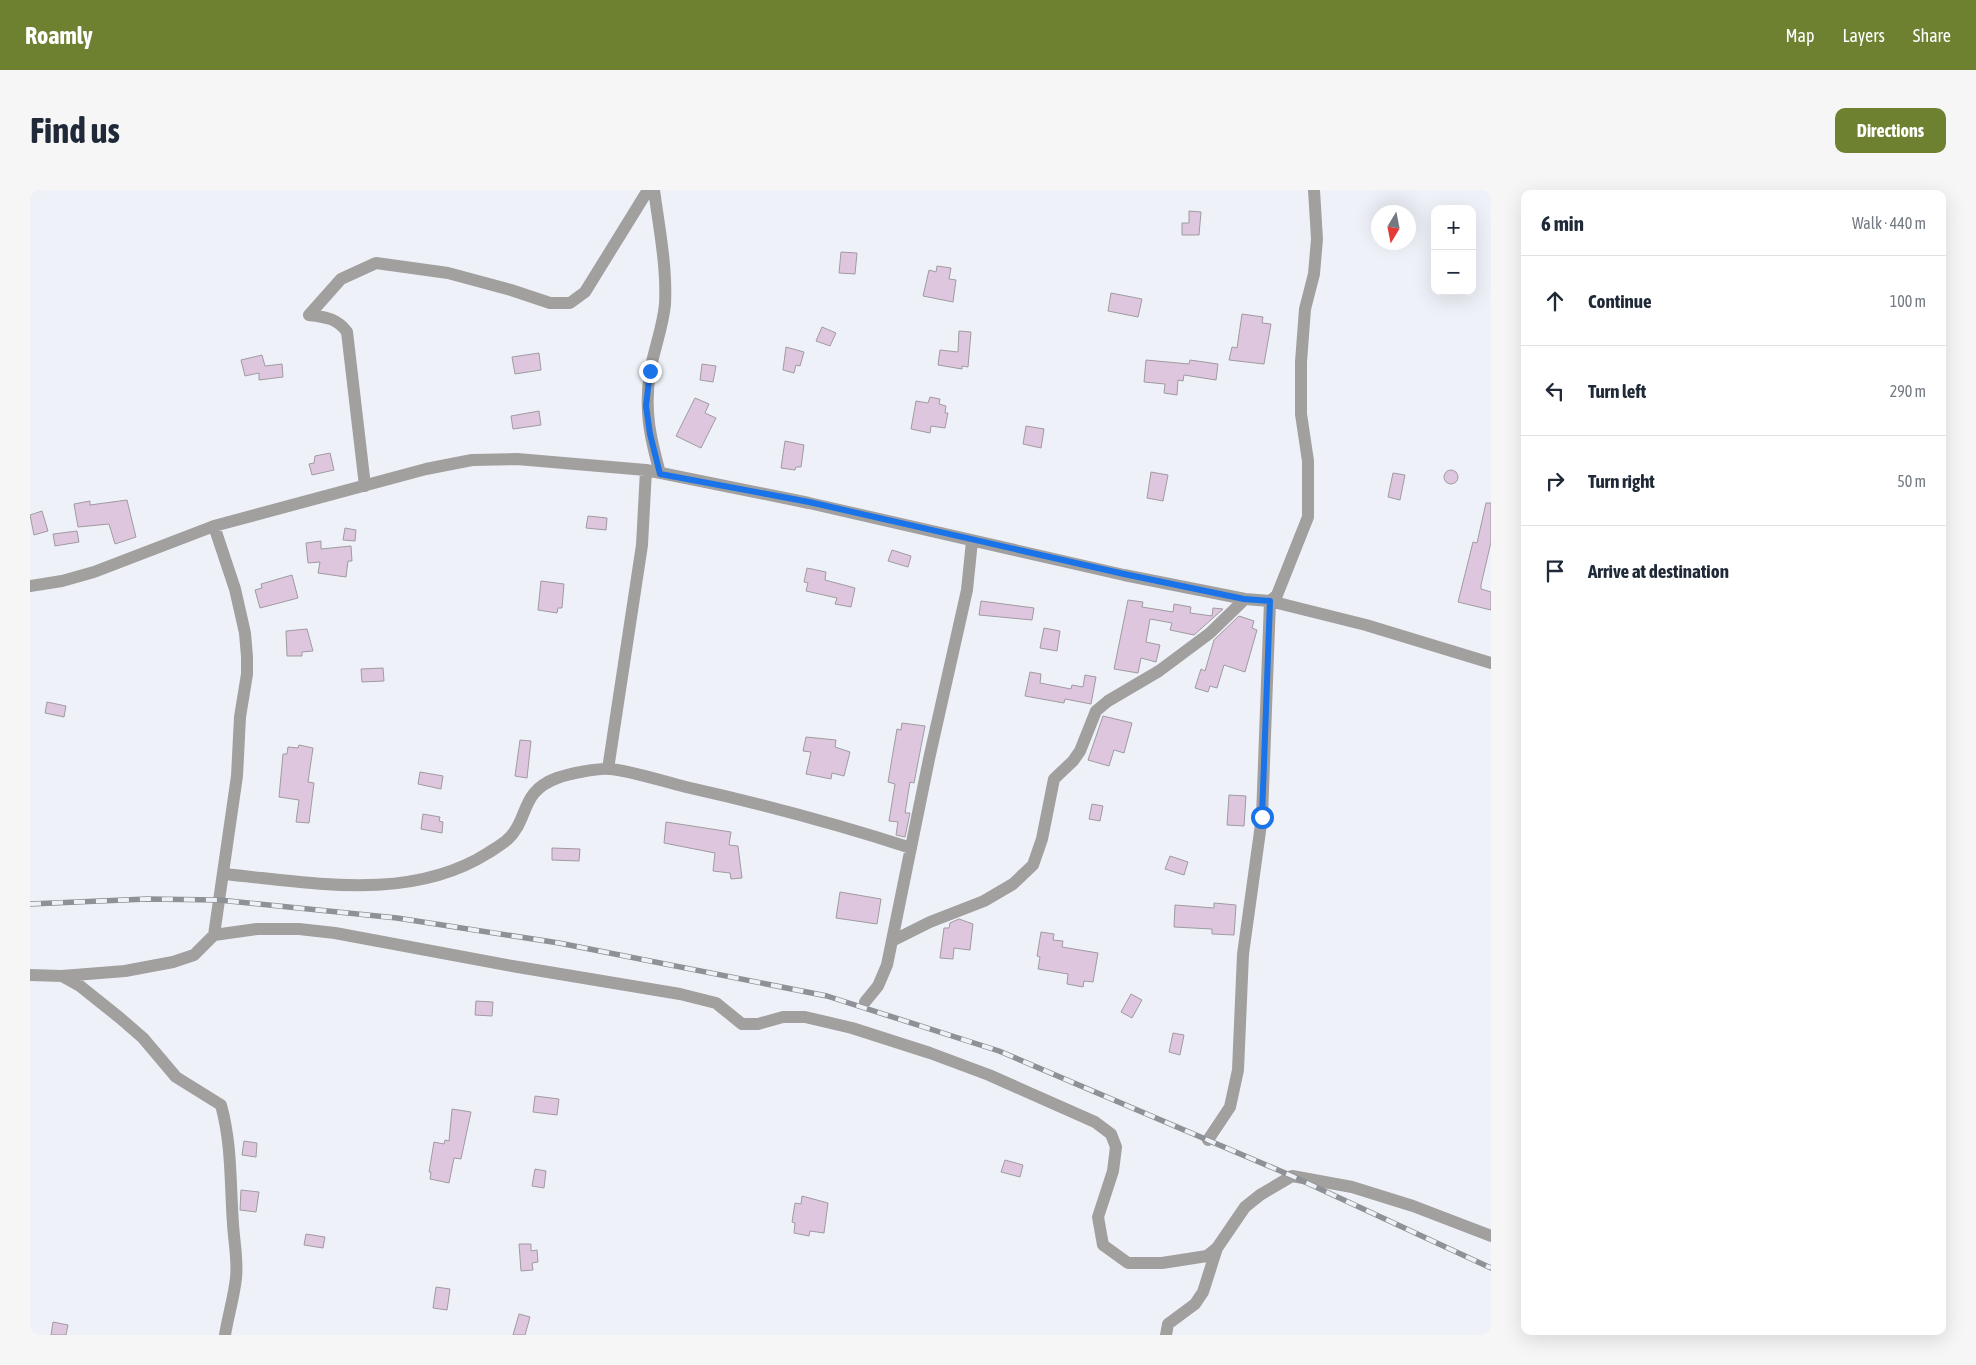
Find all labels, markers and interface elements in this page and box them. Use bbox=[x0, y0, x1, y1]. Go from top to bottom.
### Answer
text: Roamly bbox=[25, 22, 93, 49]
text: Map bbox=[1785, 25, 1814, 46]
text: Layers bbox=[1842, 25, 1885, 46]
text: Share bbox=[1913, 25, 1951, 46]
button: Directions bbox=[1835, 108, 1946, 153]
text: Find us bbox=[30, 110, 120, 150]
north arrow bbox=[1371, 205, 1416, 250]
map controls bbox=[1431, 205, 1476, 295]
button: + bbox=[1431, 205, 1476, 250]
text: 6 min bbox=[1541, 211, 1584, 235]
text: Walk · 440 m bbox=[1852, 214, 1926, 232]
button: − bbox=[1431, 250, 1476, 295]
icon: ahead bbox=[1541, 287, 1569, 315]
text: Continue bbox=[1588, 290, 1652, 312]
text: 100 m bbox=[1890, 292, 1926, 310]
route end bbox=[639, 360, 662, 383]
icon: left bbox=[1541, 377, 1569, 405]
text: Turn left bbox=[1588, 380, 1646, 402]
text: 290 m bbox=[1890, 382, 1926, 400]
icon: right bbox=[1541, 467, 1569, 495]
text: Turn right bbox=[1588, 470, 1655, 492]
text: 50 m bbox=[1897, 472, 1926, 490]
icon: arrive bbox=[1541, 557, 1569, 585]
text: Arrive at destination bbox=[1588, 560, 1729, 582]
route start bbox=[1251, 806, 1274, 829]

